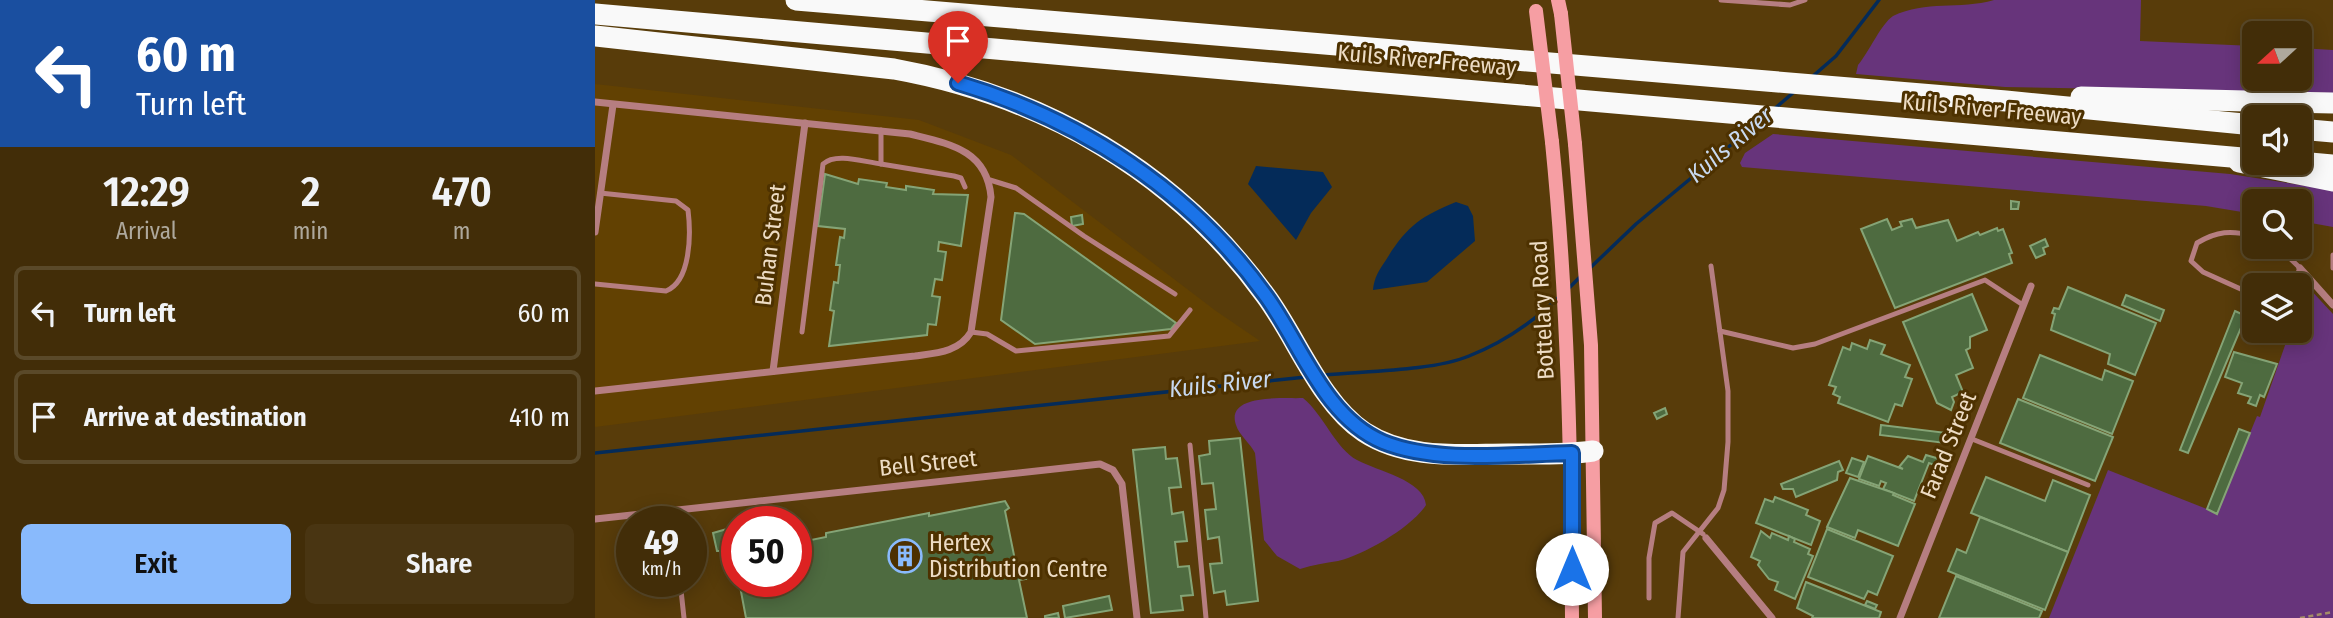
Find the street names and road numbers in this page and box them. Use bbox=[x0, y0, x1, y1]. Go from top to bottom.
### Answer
street label: Kuils River Freeway bbox=[1336, 38, 1518, 82]
street label: Kuils River Freeway bbox=[1901, 87, 2083, 131]
street label: Buhan Street bbox=[749, 182, 791, 307]
street label: Bottelary Road bbox=[1524, 240, 1560, 380]
street label: Farad Street bbox=[1914, 387, 1982, 503]
street label: Bell Street bbox=[878, 444, 979, 482]

